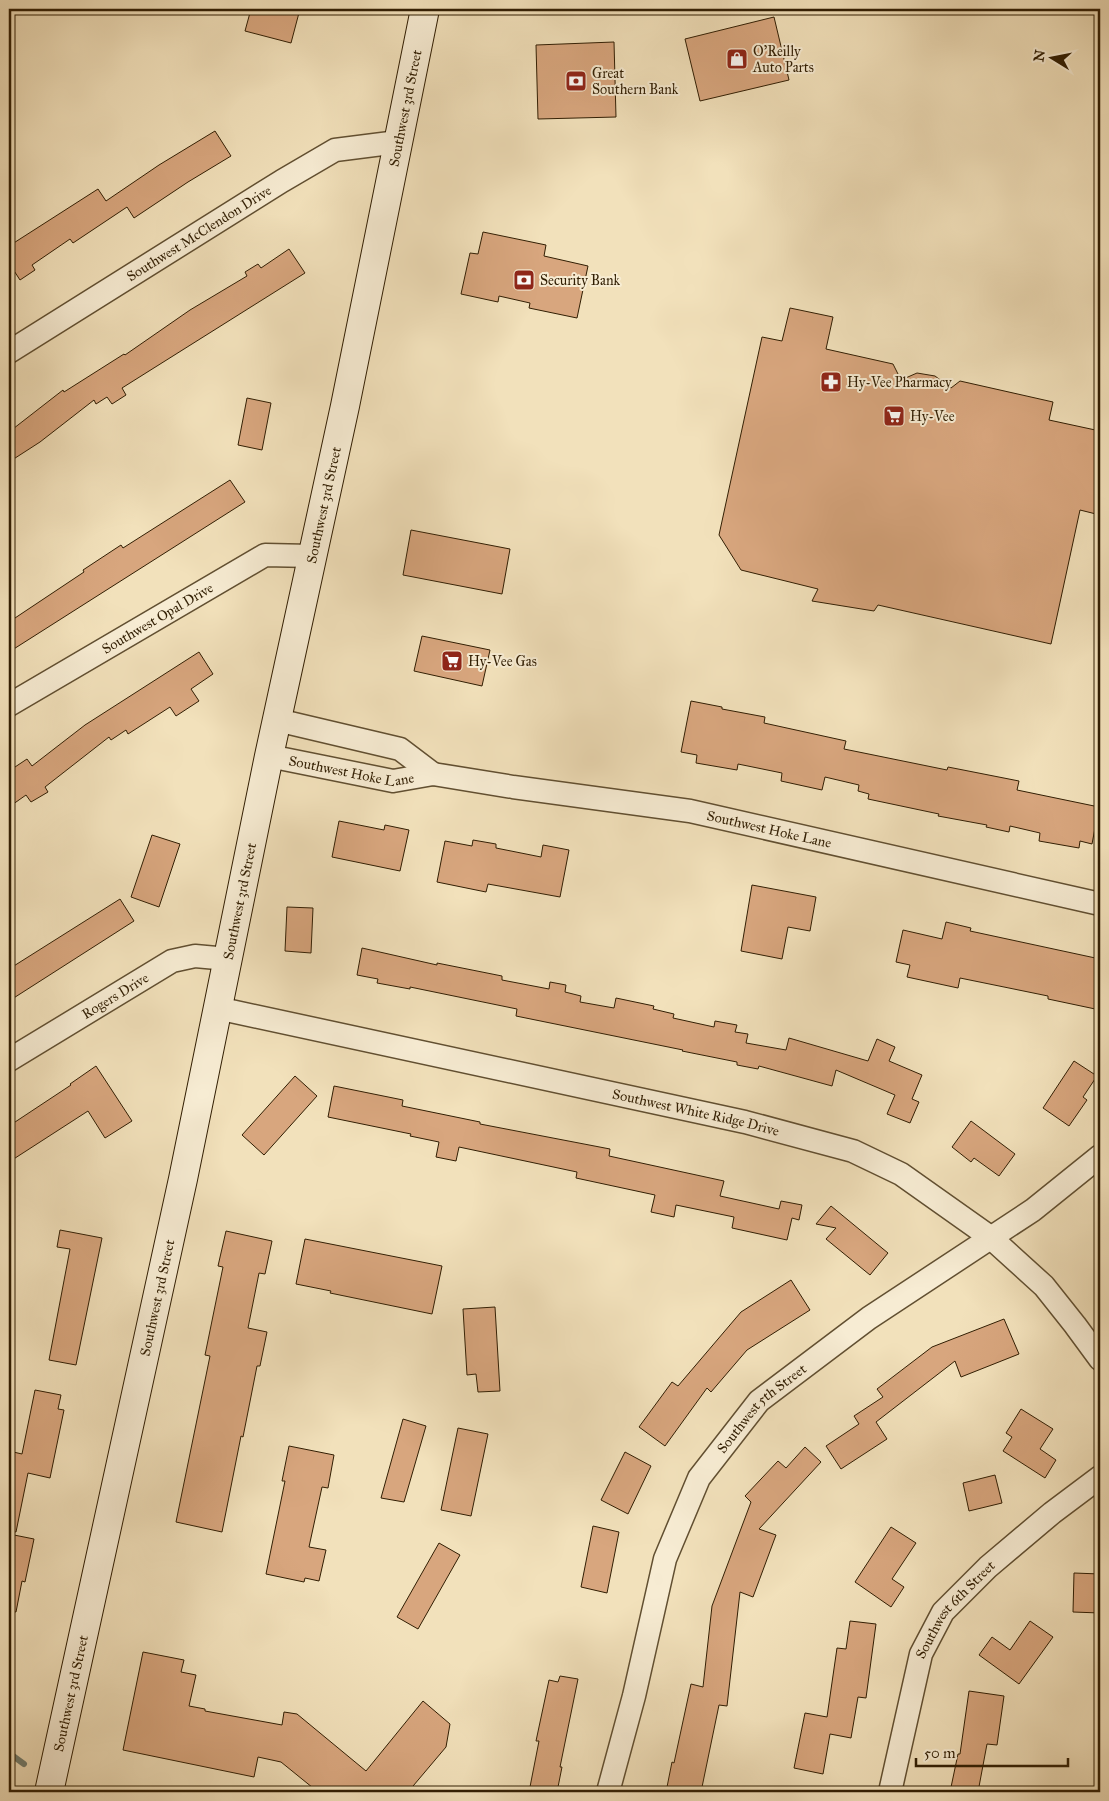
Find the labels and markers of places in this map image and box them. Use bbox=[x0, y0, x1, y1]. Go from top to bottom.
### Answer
place label: O'Reilly Auto Parts bbox=[752, 43, 814, 76]
shop icon: O'Reilly Auto Parts bbox=[725, 47, 749, 71]
place label: Great Southern Bank bbox=[592, 65, 679, 98]
bank icon: Great Southern Bank bbox=[564, 69, 588, 93]
bank icon: Security Bank bbox=[512, 268, 536, 292]
place label: Security Bank bbox=[540, 272, 621, 289]
pharmacy icon: Hy-Vee Pharmacy bbox=[819, 370, 843, 394]
place label: Hy-Vee Pharmacy bbox=[847, 374, 952, 391]
supermarket icon: Hy-Vee bbox=[882, 404, 906, 428]
place label: Hy-Vee bbox=[910, 408, 955, 425]
supermarket icon: Hy-Vee Gas bbox=[440, 649, 464, 673]
place label: Hy-Vee Gas bbox=[468, 653, 537, 670]

